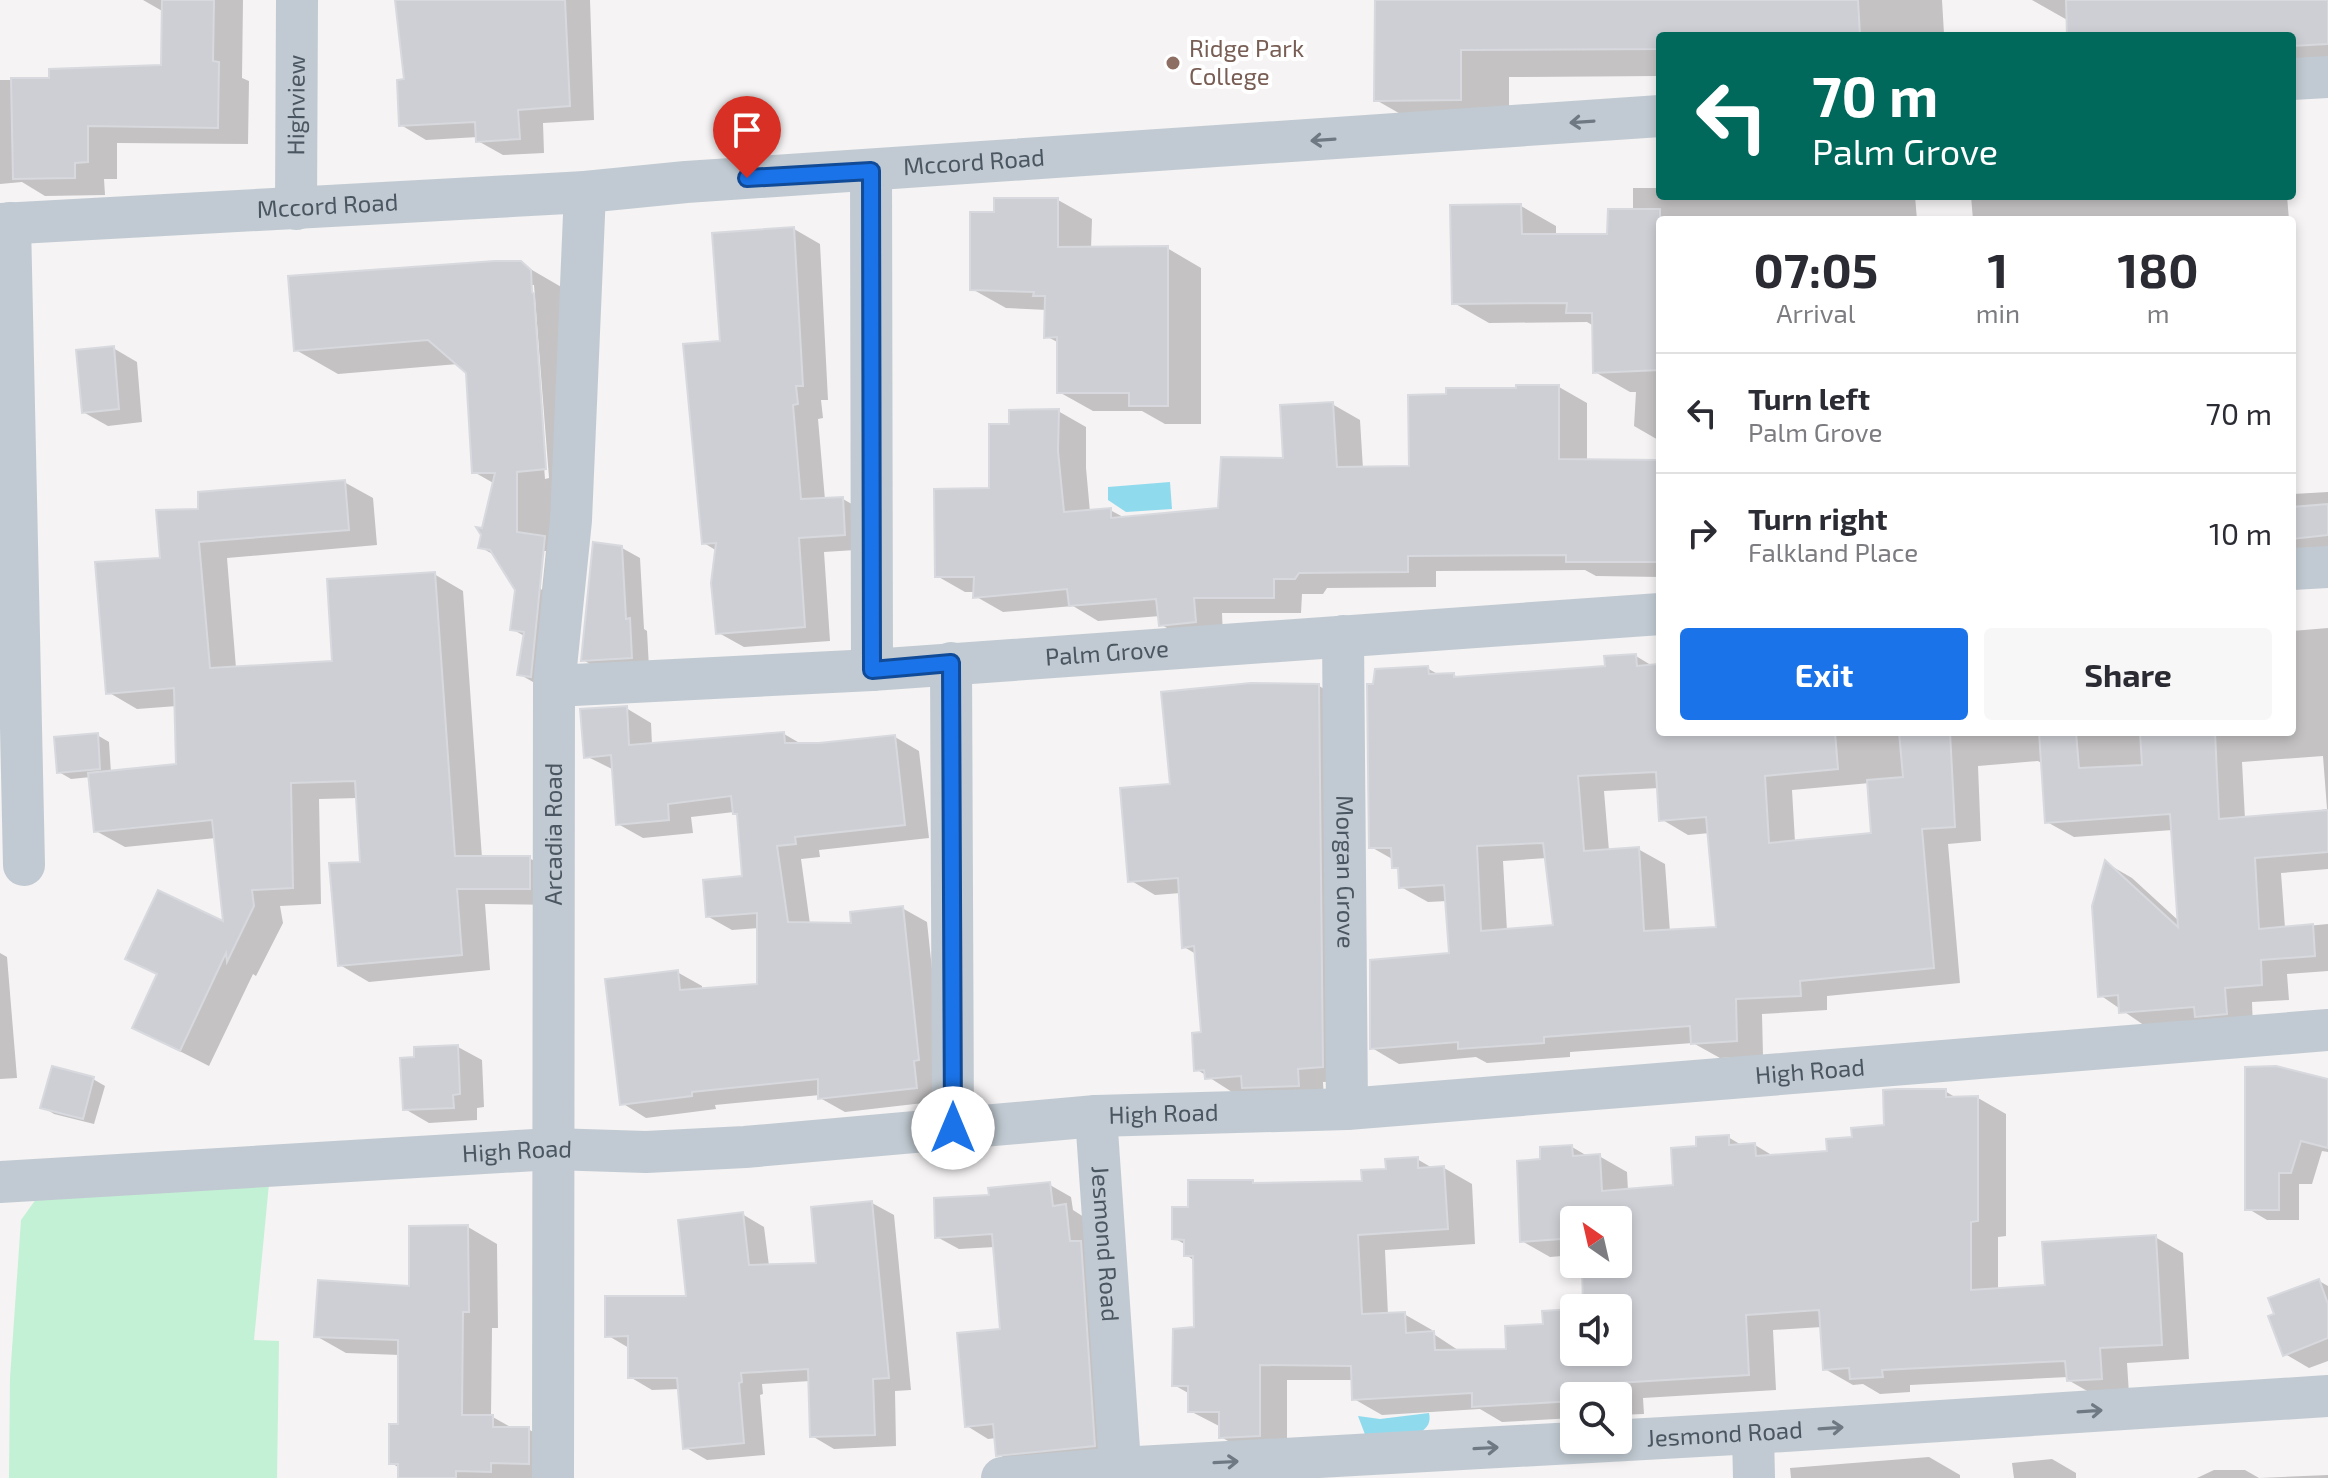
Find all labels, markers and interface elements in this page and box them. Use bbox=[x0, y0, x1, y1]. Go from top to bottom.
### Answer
place label: Ridge Park College bbox=[1189, 33, 1304, 90]
street label: Highview bbox=[280, 54, 310, 155]
marker: Ridge Park College bbox=[1164, 54, 1182, 72]
text: 70 m bbox=[1812, 61, 1938, 128]
icon: left bbox=[1680, 64, 1784, 168]
pin bbox=[713, 96, 781, 178]
icon: arrive bbox=[725, 108, 769, 152]
one-way arrow bbox=[1569, 115, 1596, 130]
text: Palm Grove bbox=[1812, 129, 1998, 172]
one-way arrow bbox=[1310, 133, 1337, 148]
street label: Mccord Road bbox=[902, 142, 1046, 180]
street label: Mccord Road bbox=[256, 186, 399, 223]
text: 07:05 bbox=[1753, 240, 1878, 298]
text: 1 bbox=[1988, 240, 2008, 298]
text: 180 bbox=[2118, 240, 2199, 298]
text: Arrival bbox=[1776, 297, 1855, 328]
text: min bbox=[1976, 297, 2020, 328]
text: m bbox=[2147, 297, 2169, 328]
text: Turn left bbox=[1748, 380, 1870, 416]
icon: left bbox=[1680, 391, 1724, 435]
text: 70 m bbox=[2206, 395, 2272, 431]
text: Palm Grove bbox=[1748, 416, 1882, 447]
text: Turn right bbox=[1748, 500, 1888, 536]
icon: right bbox=[1680, 511, 1724, 555]
text: 10 m bbox=[2209, 515, 2272, 551]
text: Falkland Place bbox=[1748, 536, 1918, 567]
button: Exit bbox=[1680, 628, 1968, 720]
button: Share bbox=[1984, 628, 2272, 720]
street label: Palm Grove bbox=[1044, 633, 1170, 671]
street label: Arcadia Road bbox=[538, 763, 567, 905]
street label: Morgan Grove bbox=[1331, 795, 1362, 949]
street label: High Road bbox=[1754, 1051, 1866, 1089]
position arrow bbox=[911, 1086, 995, 1170]
street label: High Road bbox=[1108, 1097, 1219, 1129]
street label: High Road bbox=[461, 1133, 573, 1167]
street label: Jesmond Road bbox=[1086, 1165, 1126, 1323]
north arrow bbox=[1560, 1206, 1632, 1278]
map controls bbox=[1560, 1206, 1632, 1454]
button: sound bbox=[1560, 1294, 1632, 1366]
button: search bbox=[1560, 1382, 1632, 1454]
one-way arrow bbox=[2076, 1404, 2103, 1419]
street label: Jesmond Road bbox=[1646, 1414, 1804, 1452]
one-way arrow bbox=[1817, 1420, 1844, 1435]
one-way arrow bbox=[1472, 1440, 1499, 1455]
one-way arrow bbox=[1212, 1455, 1239, 1470]

